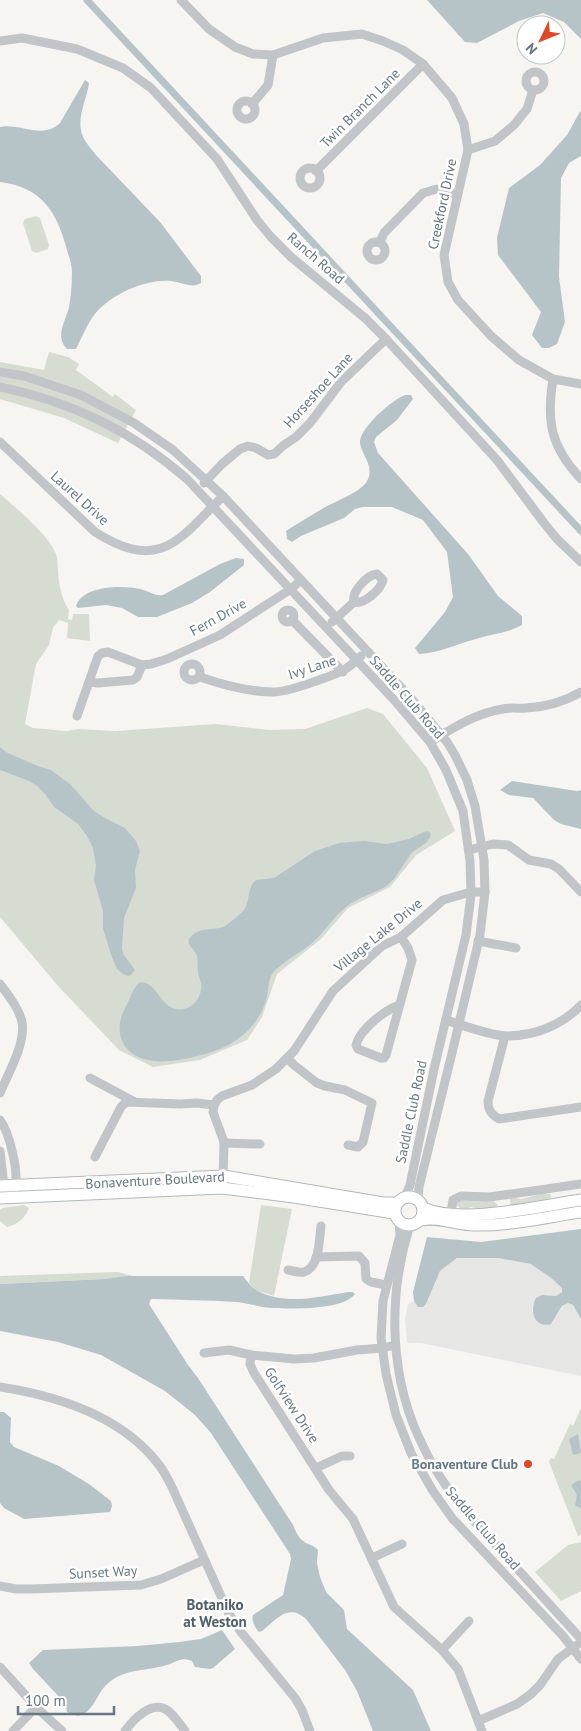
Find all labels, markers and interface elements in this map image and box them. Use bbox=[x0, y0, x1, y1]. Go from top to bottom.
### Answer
north arrow bbox=[516, 15, 566, 65]
text: N bbox=[522, 39, 541, 58]
street label: Twin Branch Lane bbox=[316, 64, 404, 152]
street label: Creekford Drive bbox=[424, 157, 460, 251]
street label: Ranch Road bbox=[284, 228, 348, 288]
street label: Horseshoe Lane bbox=[279, 349, 357, 431]
street label: Laurel Drive bbox=[47, 467, 113, 529]
street label: Fern Drive bbox=[187, 594, 249, 640]
street label: Ivy Lane bbox=[286, 651, 338, 683]
street label: Saddle Club Road bbox=[366, 651, 448, 743]
street label: Village Lake Drive bbox=[330, 894, 426, 977]
street label: Saddle Club Road bbox=[391, 1059, 431, 1165]
street label: Bonaventure Boulevard bbox=[85, 1167, 225, 1193]
street label: Golfview Drive bbox=[261, 1364, 323, 1446]
place label: Bonaventure Club bbox=[412, 1455, 518, 1473]
marker: Bonaventure Club bbox=[522, 1458, 534, 1470]
street label: Saddle Club Road bbox=[442, 1482, 524, 1574]
street label: Sunset Way bbox=[68, 1561, 138, 1583]
district label: Botaniko at Weston bbox=[183, 1595, 247, 1631]
scale bar bbox=[18, 1684, 114, 1716]
text: 100 m bbox=[25, 1691, 66, 1710]

